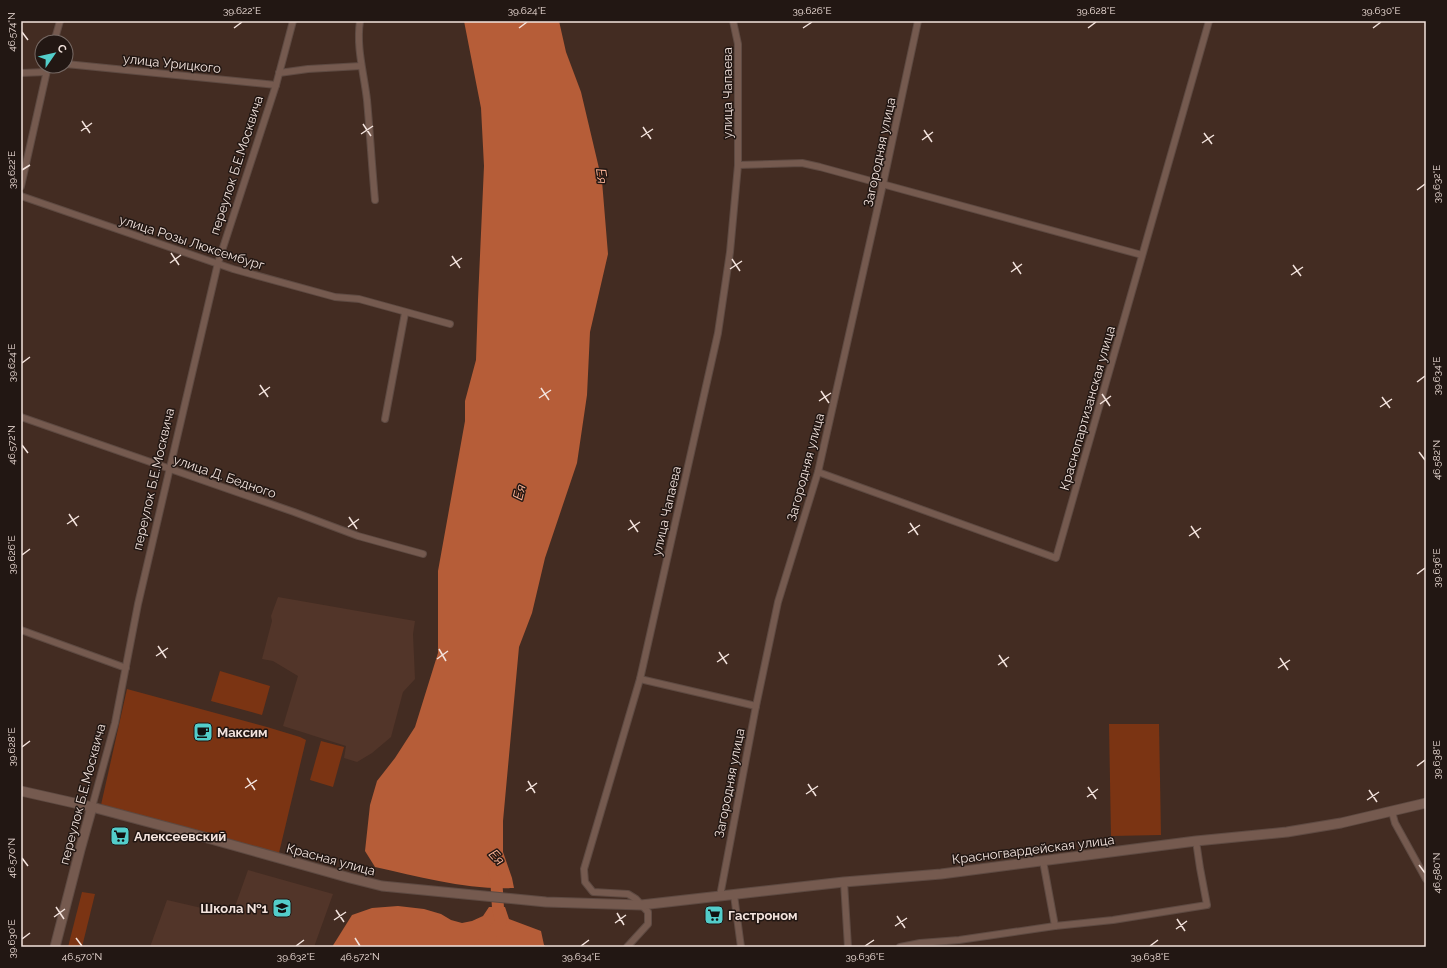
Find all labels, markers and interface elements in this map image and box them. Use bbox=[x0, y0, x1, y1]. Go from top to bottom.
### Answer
text: 39.622°E bbox=[223, 5, 261, 16]
text: 39.624°E bbox=[508, 5, 546, 16]
text: 39.626°E bbox=[792, 5, 832, 16]
text: 39.628°E bbox=[1076, 5, 1116, 16]
text: 39.630°E bbox=[1361, 5, 1401, 16]
text: 46.574°N bbox=[6, 12, 17, 52]
north arrow bbox=[34, 34, 74, 74]
text: С bbox=[54, 42, 70, 56]
street label: улица Чапаева bbox=[720, 47, 735, 139]
street label: улица Урицкого bbox=[122, 51, 222, 76]
street label: переулок Б.Е.Москвича bbox=[207, 94, 266, 237]
street label: Загородняя улица bbox=[861, 96, 898, 208]
text: 39.622°E bbox=[6, 151, 17, 189]
text: 39.632°E bbox=[1431, 165, 1442, 203]
water label: Ея bbox=[593, 167, 611, 185]
street label: улица Розы Люксембург bbox=[117, 212, 266, 273]
street label: Краснопартизанская улица bbox=[1057, 324, 1118, 492]
text: 39.624°E bbox=[6, 344, 17, 382]
text: 39.634°E bbox=[1431, 357, 1442, 395]
street label: переулок Б.Е.Москвича bbox=[130, 407, 177, 552]
street label: Загородняя улица bbox=[784, 411, 827, 523]
text: 46.572°N bbox=[6, 425, 17, 465]
text: 46.582°N bbox=[1431, 440, 1442, 480]
street label: улица Д. Бедного bbox=[172, 452, 278, 501]
street label: улица Чапаева bbox=[649, 465, 684, 557]
water label: Ея bbox=[509, 482, 529, 502]
text: 39.626°E bbox=[6, 535, 17, 575]
text: 39.636°E bbox=[1431, 548, 1442, 588]
cafe icon: Максим bbox=[192, 721, 214, 743]
street label: переулок Б.Е.Москвича bbox=[56, 722, 109, 866]
place label: Максим bbox=[217, 725, 267, 740]
text: 39.628°E bbox=[6, 727, 17, 767]
street label: Загородняя улица bbox=[712, 727, 747, 839]
text: 39.638°E bbox=[1431, 740, 1442, 780]
supermarket icon: Алексеевский bbox=[109, 825, 131, 847]
place label: Алексеевский bbox=[134, 829, 226, 844]
street label: Красногвардейская улица bbox=[951, 832, 1115, 867]
text: 46.570°N bbox=[6, 838, 17, 878]
street label: Красная улица bbox=[285, 840, 377, 879]
water label: Ея bbox=[486, 846, 509, 869]
text: 46.580°N bbox=[1431, 852, 1442, 894]
school or university icon: Школа №1 bbox=[271, 897, 293, 919]
place label: Школа №1 bbox=[200, 901, 269, 916]
supermarket icon: Гастроном bbox=[703, 904, 725, 926]
place label: Гастроном bbox=[728, 908, 798, 923]
text: 39.630°E bbox=[6, 919, 17, 959]
text: 46.570°N bbox=[62, 951, 102, 962]
text: 39.632°E bbox=[277, 951, 315, 962]
text: 46.572°N bbox=[340, 951, 380, 962]
text: 39.634°E bbox=[562, 951, 600, 962]
text: 39.636°E bbox=[845, 951, 885, 962]
text: 39.638°E bbox=[1130, 951, 1170, 962]

